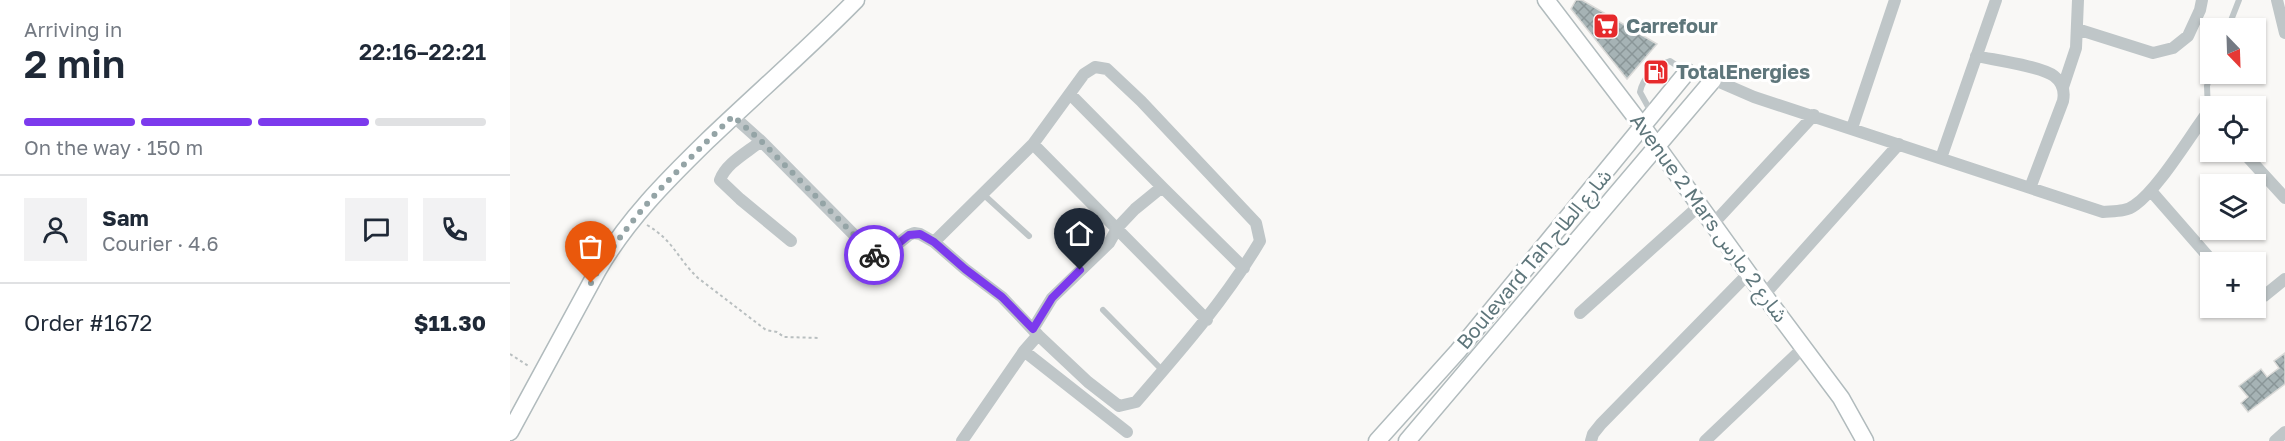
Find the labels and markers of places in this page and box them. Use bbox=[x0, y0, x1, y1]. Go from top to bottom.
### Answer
supermarket icon: Carrefour bbox=[1591, 11, 1621, 41]
place label: Carrefour bbox=[1626, 13, 1718, 37]
fuel station icon: TotalEnergies bbox=[1641, 57, 1671, 87]
place label: TotalEnergies bbox=[1676, 59, 1810, 83]
pin bbox=[1054, 208, 1105, 270]
pin bbox=[565, 221, 616, 283]

